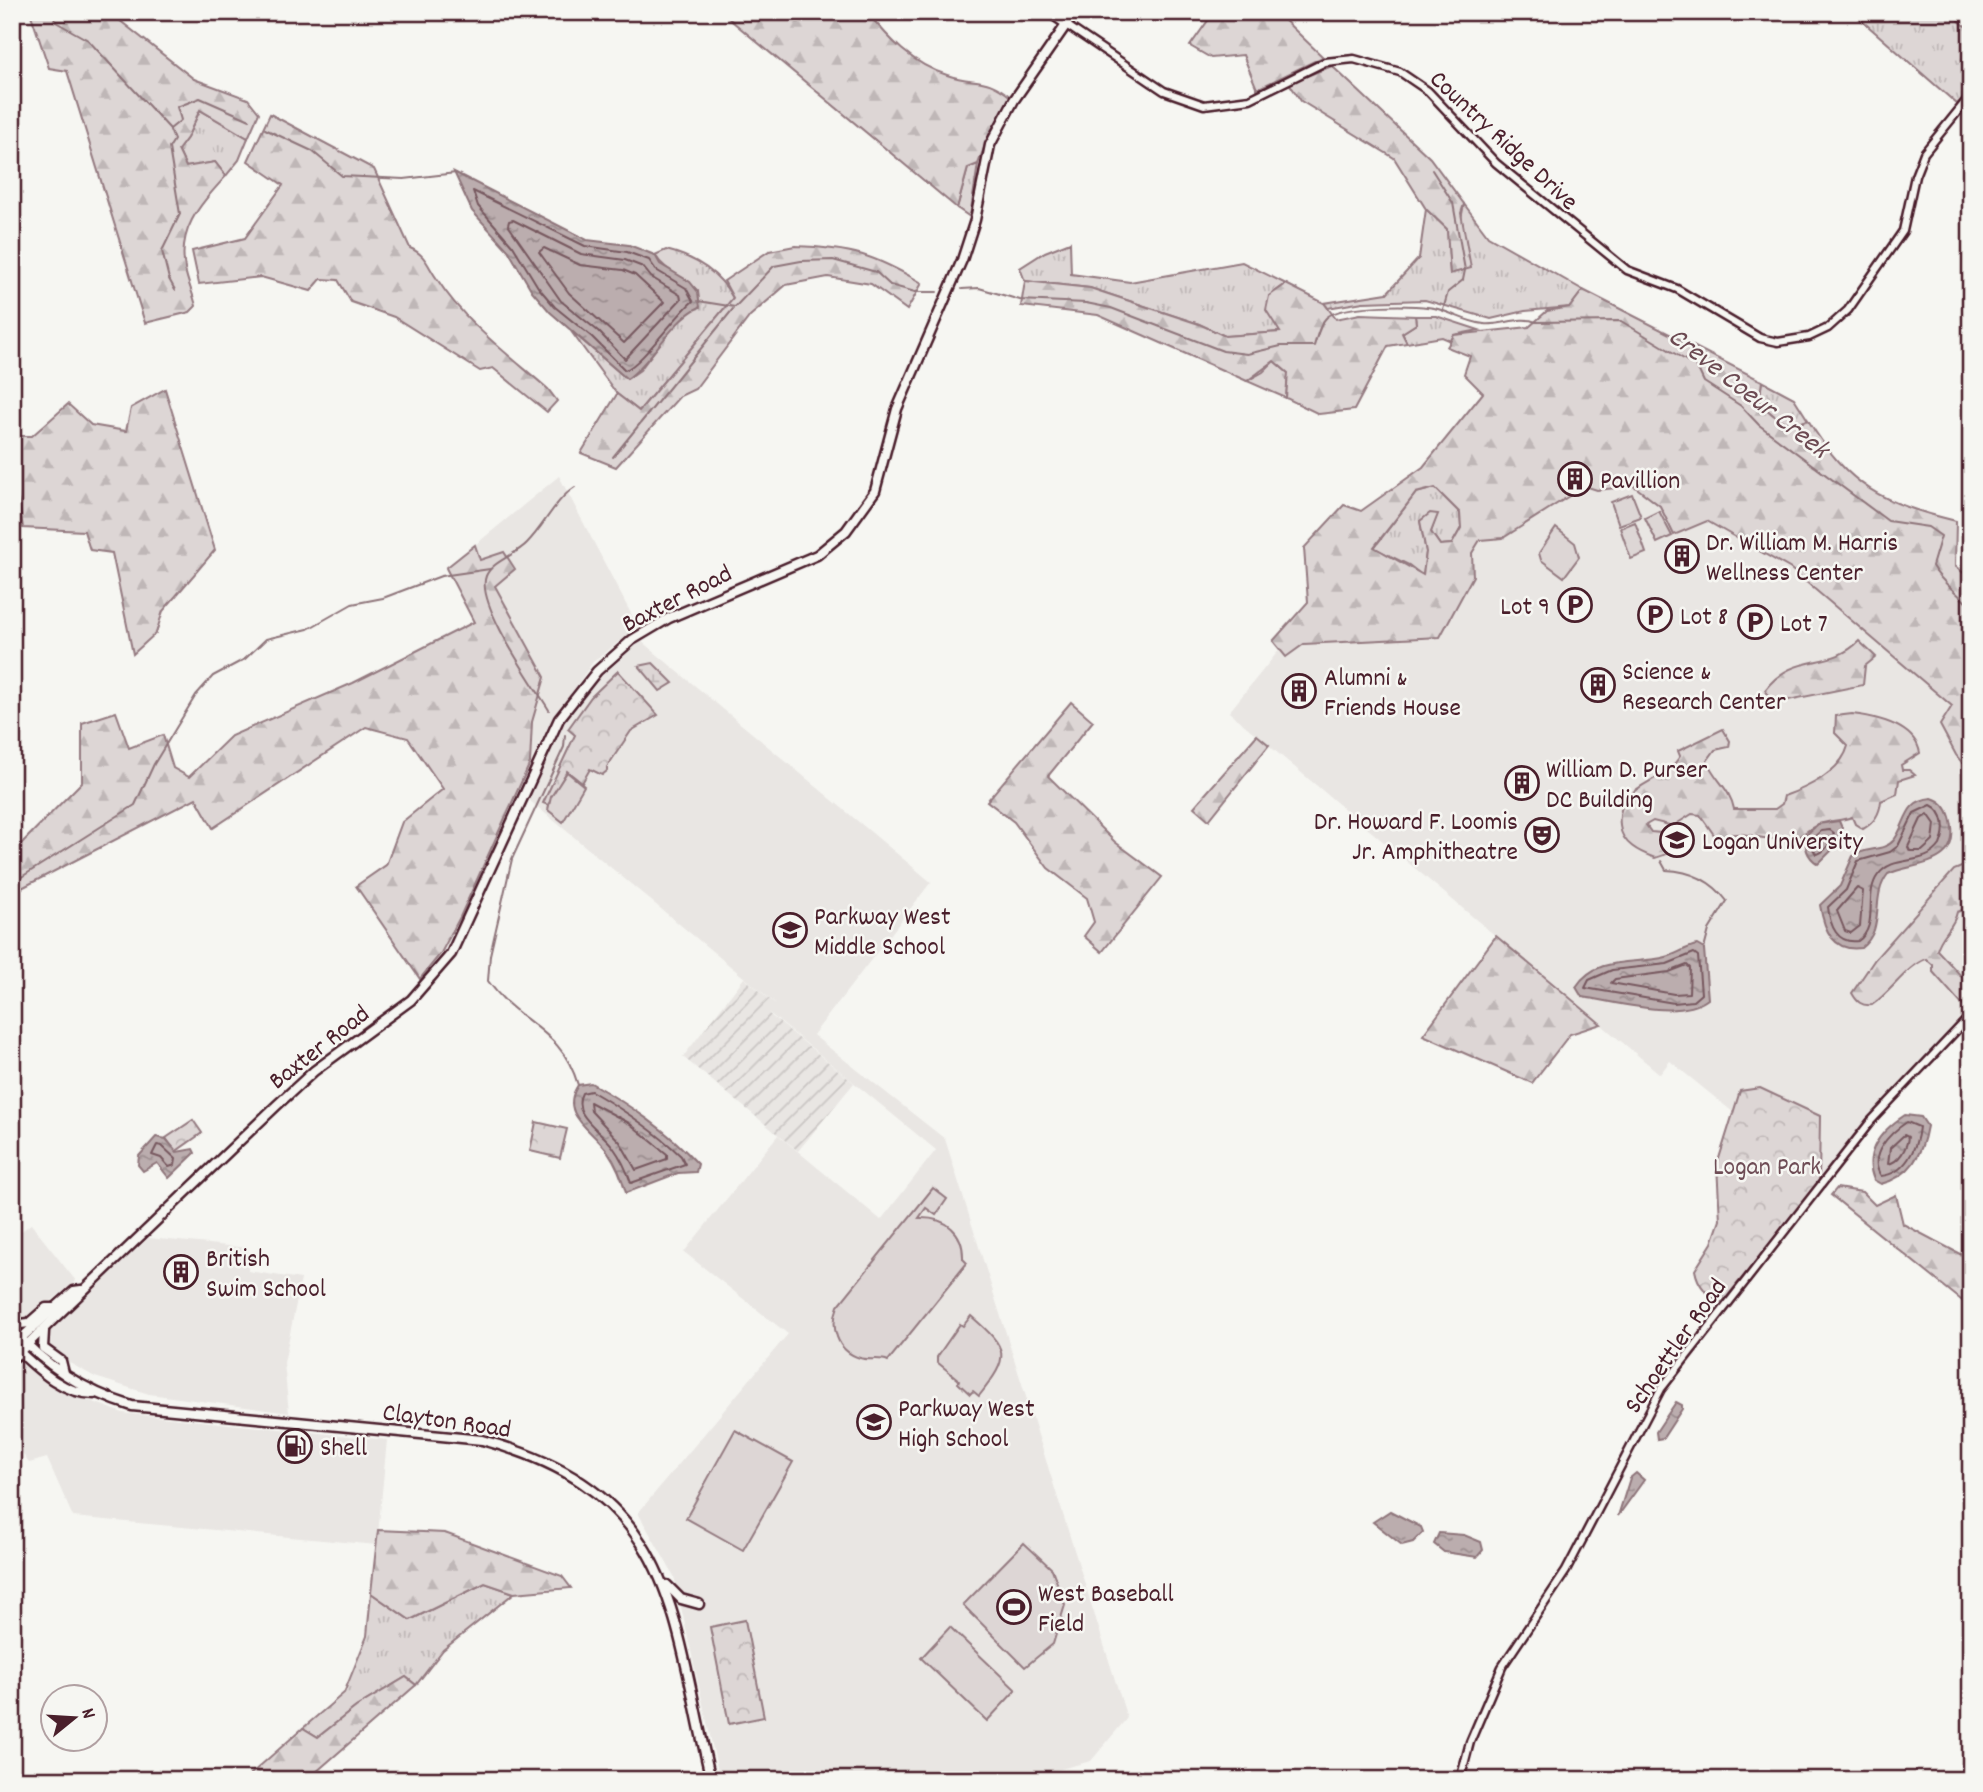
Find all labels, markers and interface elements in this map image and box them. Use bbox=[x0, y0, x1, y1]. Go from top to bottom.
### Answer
street label: Country Ridge Drive bbox=[1420, 63, 1585, 221]
water label: Creve Coeur Creek bbox=[1658, 319, 1838, 472]
building icon: Pavillion bbox=[1556, 460, 1594, 498]
place label: Pavillion bbox=[1600, 464, 1680, 501]
place label: Dr. William M. Harris Wellness Center bbox=[1706, 526, 1898, 593]
building icon: Dr. William M. Harris Wellness Center bbox=[1663, 537, 1701, 575]
street label: Baxter Road bbox=[616, 557, 739, 644]
parking icon: Lot 9 bbox=[1556, 586, 1594, 624]
place label: Lot 9 bbox=[1500, 590, 1550, 627]
parking icon: Lot 8 bbox=[1636, 596, 1674, 634]
place label: Lot 8 bbox=[1680, 600, 1728, 637]
parking icon: Lot 7 bbox=[1736, 603, 1774, 641]
place label: Lot 7 bbox=[1780, 607, 1828, 644]
place label: Science & Research Center bbox=[1622, 655, 1786, 722]
place label: Alumni & Friends House bbox=[1324, 661, 1461, 728]
building icon: Science & Research Center bbox=[1579, 666, 1617, 704]
building icon: Alumni & Friends House bbox=[1280, 672, 1318, 710]
place label: William D. Purser DC Building bbox=[1546, 753, 1708, 820]
building icon: William D. Purser DC Building bbox=[1503, 764, 1541, 802]
place label: Dr. Howard F. Loomis Jr. Amphitheatre bbox=[1314, 805, 1518, 872]
theatre icon: Dr. Howard F. Loomis Jr. Amphitheatre bbox=[1523, 816, 1561, 854]
school or university icon: Logan University bbox=[1658, 821, 1696, 859]
place label: Logan University bbox=[1702, 825, 1863, 862]
place label: Parkway West Middle School bbox=[814, 900, 951, 967]
school or university icon: Parkway West Middle School bbox=[771, 911, 809, 949]
street label: Baxter Road bbox=[262, 997, 379, 1100]
park label: Logan Park bbox=[1713, 1150, 1821, 1187]
place label: British Swim School bbox=[206, 1242, 326, 1309]
building icon: British Swim School bbox=[162, 1253, 200, 1291]
street label: Schoettler Road bbox=[1616, 1272, 1737, 1422]
place label: Parkway West High School bbox=[898, 1392, 1035, 1459]
street label: Clayton Road bbox=[380, 1395, 513, 1450]
school or university icon: Parkway West High School bbox=[855, 1403, 893, 1441]
fuel station icon: Shell bbox=[276, 1427, 314, 1465]
place label: Shell bbox=[320, 1431, 367, 1468]
place label: West Baseball Field bbox=[1038, 1577, 1174, 1644]
sports icon: West Baseball Field bbox=[995, 1588, 1033, 1626]
north arrow bbox=[38, 1684, 108, 1754]
text: N bbox=[73, 1705, 101, 1722]

